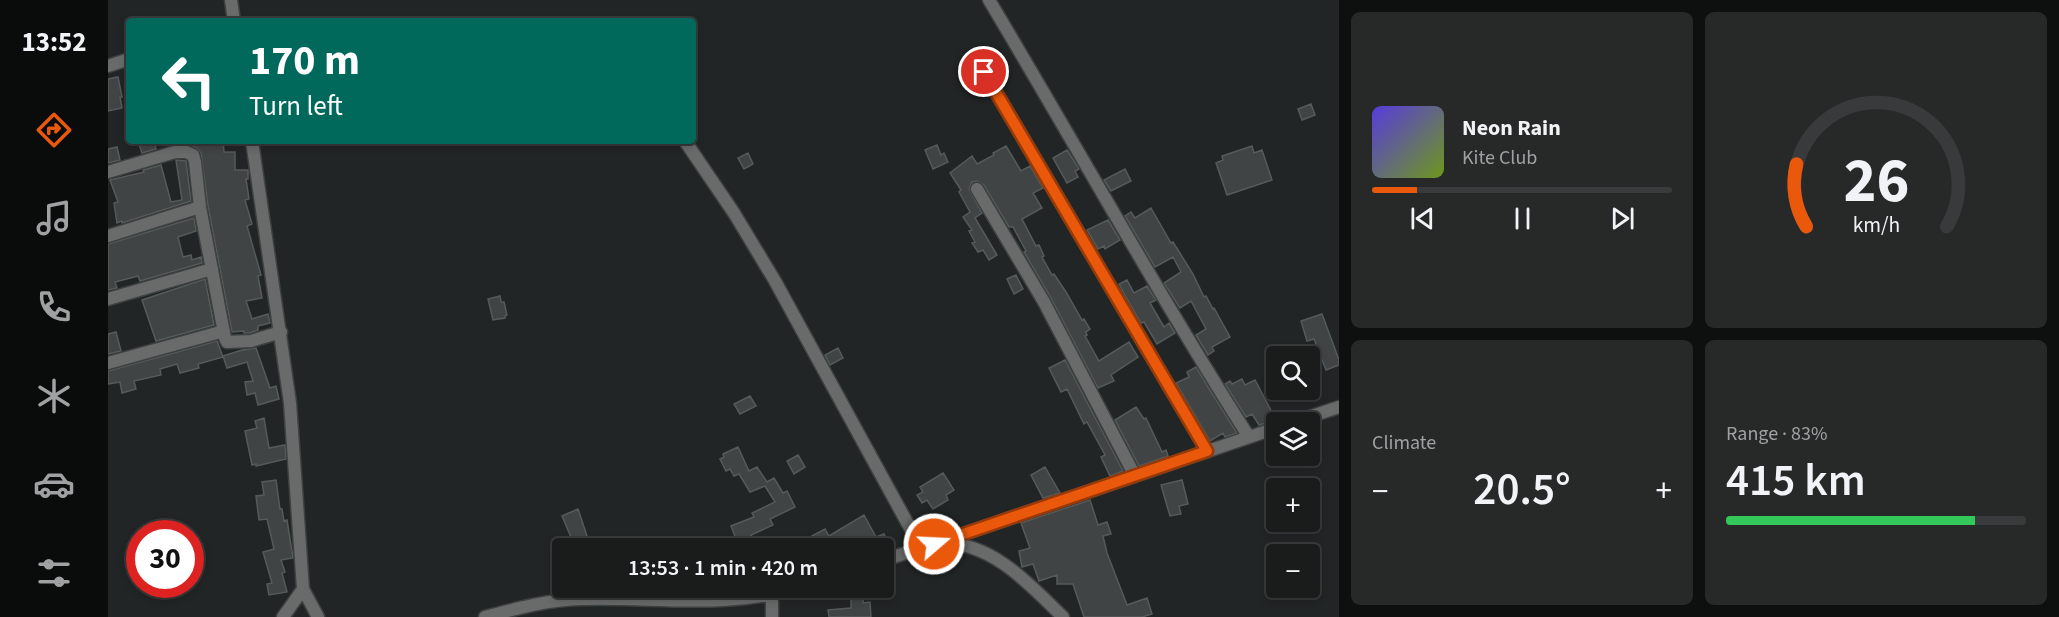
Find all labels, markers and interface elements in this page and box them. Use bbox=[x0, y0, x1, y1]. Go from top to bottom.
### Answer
text: 13:52 bbox=[21, 23, 87, 62]
text: 170 m bbox=[249, 31, 360, 91]
icon: left bbox=[150, 42, 228, 120]
pin bbox=[958, 46, 1009, 97]
icon: arrive bbox=[967, 55, 1000, 88]
text: Turn left bbox=[249, 87, 343, 126]
icon: directions bbox=[33, 109, 75, 151]
text: Neon Rain bbox=[1462, 112, 1561, 144]
text: 26 bbox=[1843, 137, 1909, 226]
text: Kite Club bbox=[1462, 144, 1537, 172]
icon: music bbox=[33, 197, 75, 239]
icon: previous bbox=[1406, 202, 1439, 235]
icon: pause bbox=[1506, 202, 1539, 235]
icon: next bbox=[1606, 202, 1639, 235]
text: km/h bbox=[1852, 211, 1900, 242]
icon: phone bbox=[33, 286, 75, 328]
map controls bbox=[1266, 346, 1320, 598]
button: search bbox=[1266, 346, 1320, 400]
icon: climate bbox=[33, 375, 75, 417]
button: layers bbox=[1266, 412, 1320, 466]
text: Range · 83% bbox=[1726, 420, 1827, 448]
text: Climate bbox=[1372, 429, 1436, 457]
text: 415 km bbox=[1726, 449, 1866, 513]
text: 20.5° bbox=[1473, 458, 1571, 522]
icon: car bbox=[33, 463, 75, 505]
text: − bbox=[1372, 468, 1388, 515]
text: + bbox=[1656, 468, 1672, 515]
button: + bbox=[1266, 478, 1320, 532]
position arrow bbox=[902, 512, 966, 576]
speed limit sign: 30 bbox=[126, 520, 204, 598]
button: − bbox=[1266, 544, 1320, 598]
icon: filters bbox=[33, 552, 75, 594]
text: 13:53 · 1 min · 420 m bbox=[628, 552, 818, 584]

